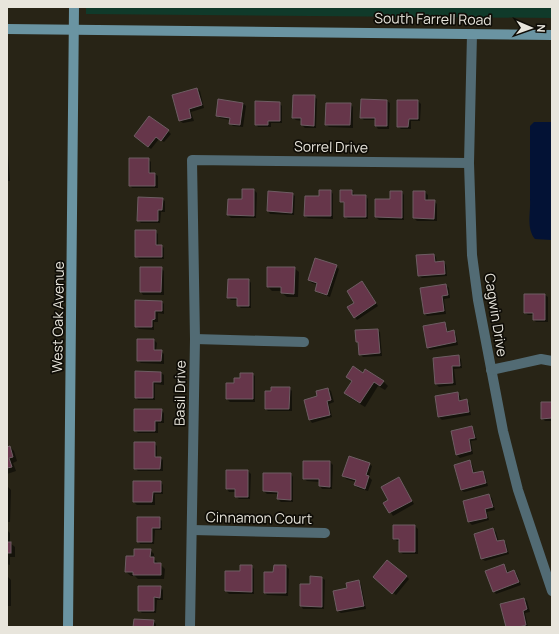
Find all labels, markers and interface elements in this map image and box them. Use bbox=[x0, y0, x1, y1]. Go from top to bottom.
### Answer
street label: South Farrell Road bbox=[374, 8, 492, 29]
north arrow bbox=[511, 8, 551, 48]
text: N bbox=[534, 24, 549, 33]
street label: Sorrel Drive bbox=[294, 136, 368, 157]
street label: West Oak Avenue bbox=[47, 261, 68, 373]
street label: Cagwin Drive bbox=[481, 272, 512, 358]
street label: Basil Drive bbox=[169, 360, 190, 426]
street label: Cinnamon Court bbox=[206, 507, 313, 528]

